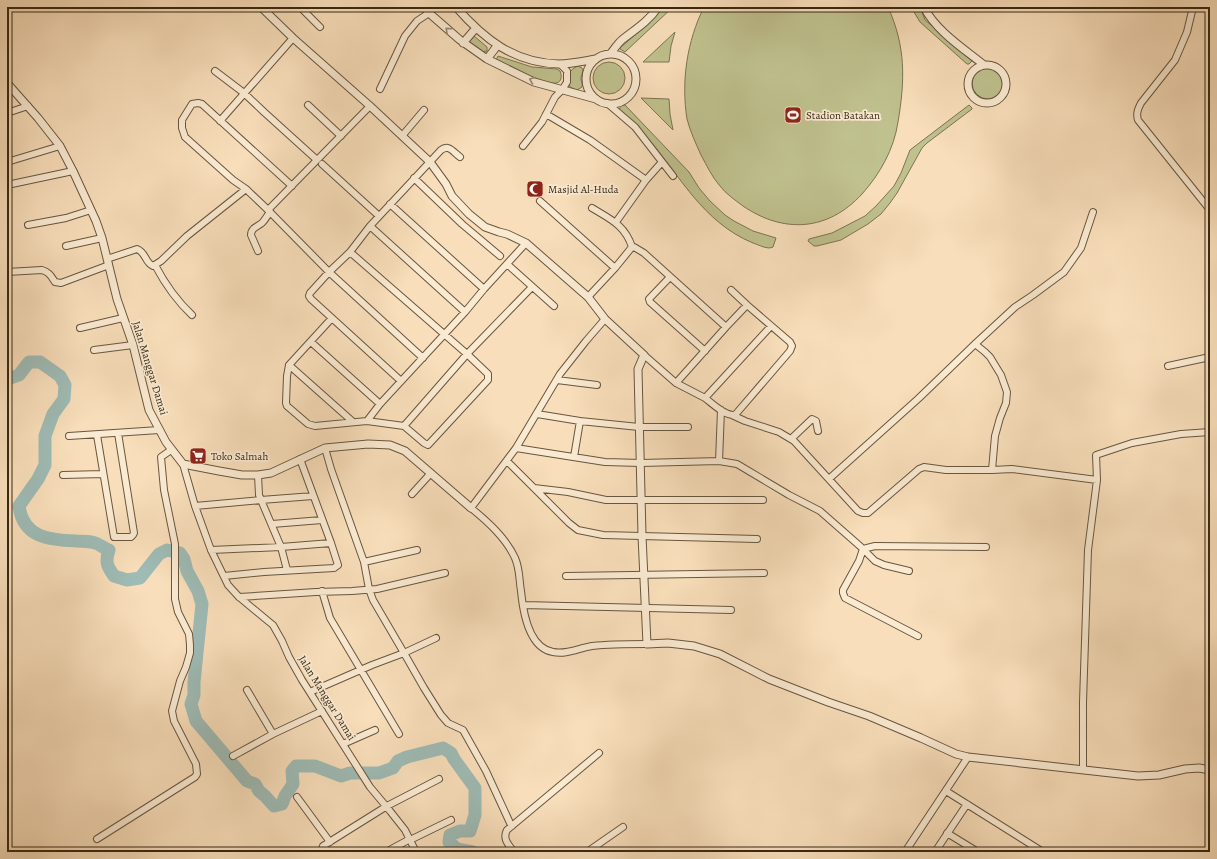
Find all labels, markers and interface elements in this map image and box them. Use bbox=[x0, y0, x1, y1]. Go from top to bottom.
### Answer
one-way arrow bbox=[445, 27, 452, 34]
one-way arrow bbox=[528, 77, 536, 85]
sports icon: Stadion Batakan bbox=[783, 105, 803, 125]
place label: Stadion Batakan bbox=[806, 108, 880, 123]
mosque icon: Masjid Al-Huda bbox=[525, 179, 545, 199]
place label: Masjid Al-Huda bbox=[548, 182, 620, 197]
street label: Jalan Manggar Damai bbox=[129, 319, 171, 417]
supermarket icon: Toko Salmah bbox=[188, 446, 208, 466]
place label: Toko Salmah bbox=[211, 449, 268, 464]
street label: Jalan Manggar Damai bbox=[295, 653, 359, 743]

